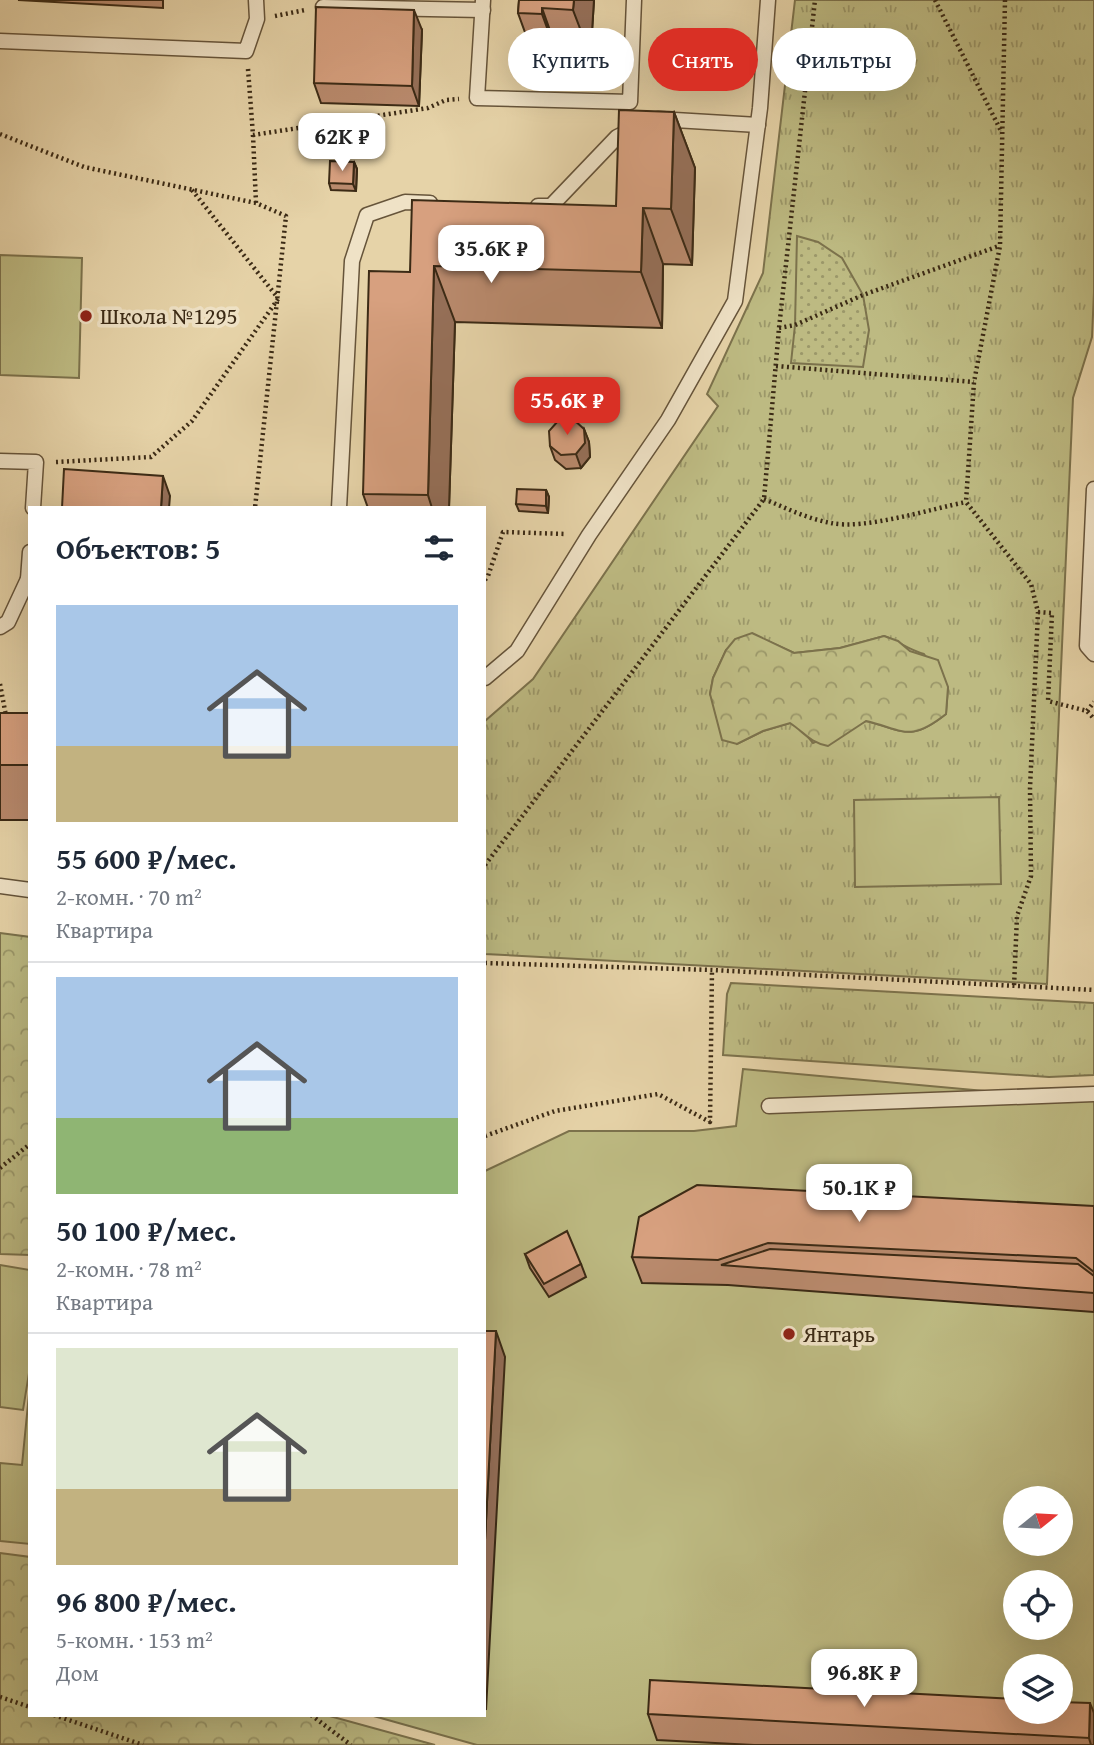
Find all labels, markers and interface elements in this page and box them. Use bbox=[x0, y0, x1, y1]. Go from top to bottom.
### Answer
chip: Купить bbox=[508, 28, 634, 91]
chip: Снять bbox=[648, 28, 758, 91]
chip: Фильтры bbox=[772, 28, 916, 91]
pin: 62K ₽ bbox=[293, 114, 391, 173]
text: 62K ₽ bbox=[314, 119, 370, 152]
pin: 35.6K ₽ bbox=[426, 226, 556, 285]
text: 35.6K ₽ bbox=[454, 231, 528, 264]
place label: Школа №1295 bbox=[100, 299, 238, 332]
marker: Школа №1295 bbox=[78, 308, 94, 324]
pin: 55.6K ₽ bbox=[502, 378, 632, 437]
text: 55.6K ₽ bbox=[530, 383, 604, 416]
text: Объектов: 5 bbox=[56, 526, 220, 570]
icon: filters bbox=[420, 529, 458, 567]
icon: home bbox=[194, 651, 320, 777]
text: 55 600 ₽/мес. bbox=[56, 836, 237, 880]
text: 2-комн. · 70 m² bbox=[56, 880, 202, 913]
text: Квартира bbox=[56, 913, 153, 946]
icon: home bbox=[194, 1023, 320, 1149]
pin: 50.1K ₽ bbox=[794, 1164, 924, 1224]
text: 50.1K ₽ bbox=[822, 1170, 896, 1203]
text: 50 100 ₽/мес. bbox=[56, 1208, 237, 1252]
text: 2-комн. · 78 m² bbox=[56, 1252, 202, 1285]
text: Квартира bbox=[56, 1285, 153, 1318]
place label: Янтарь bbox=[802, 1317, 875, 1350]
marker: Янтарь bbox=[781, 1326, 797, 1342]
icon: home bbox=[194, 1394, 320, 1520]
north arrow bbox=[1003, 1486, 1073, 1556]
map controls bbox=[1003, 1486, 1073, 1724]
button: locate bbox=[1003, 1570, 1073, 1640]
text: 96 800 ₽/мес. bbox=[56, 1579, 237, 1623]
text: 5-комн. · 153 m² bbox=[56, 1623, 213, 1656]
pin: 96.8K ₽ bbox=[799, 1650, 929, 1709]
button: layers bbox=[1003, 1654, 1073, 1724]
text: 96.8K ₽ bbox=[827, 1655, 901, 1688]
text: Дом bbox=[56, 1656, 99, 1689]

